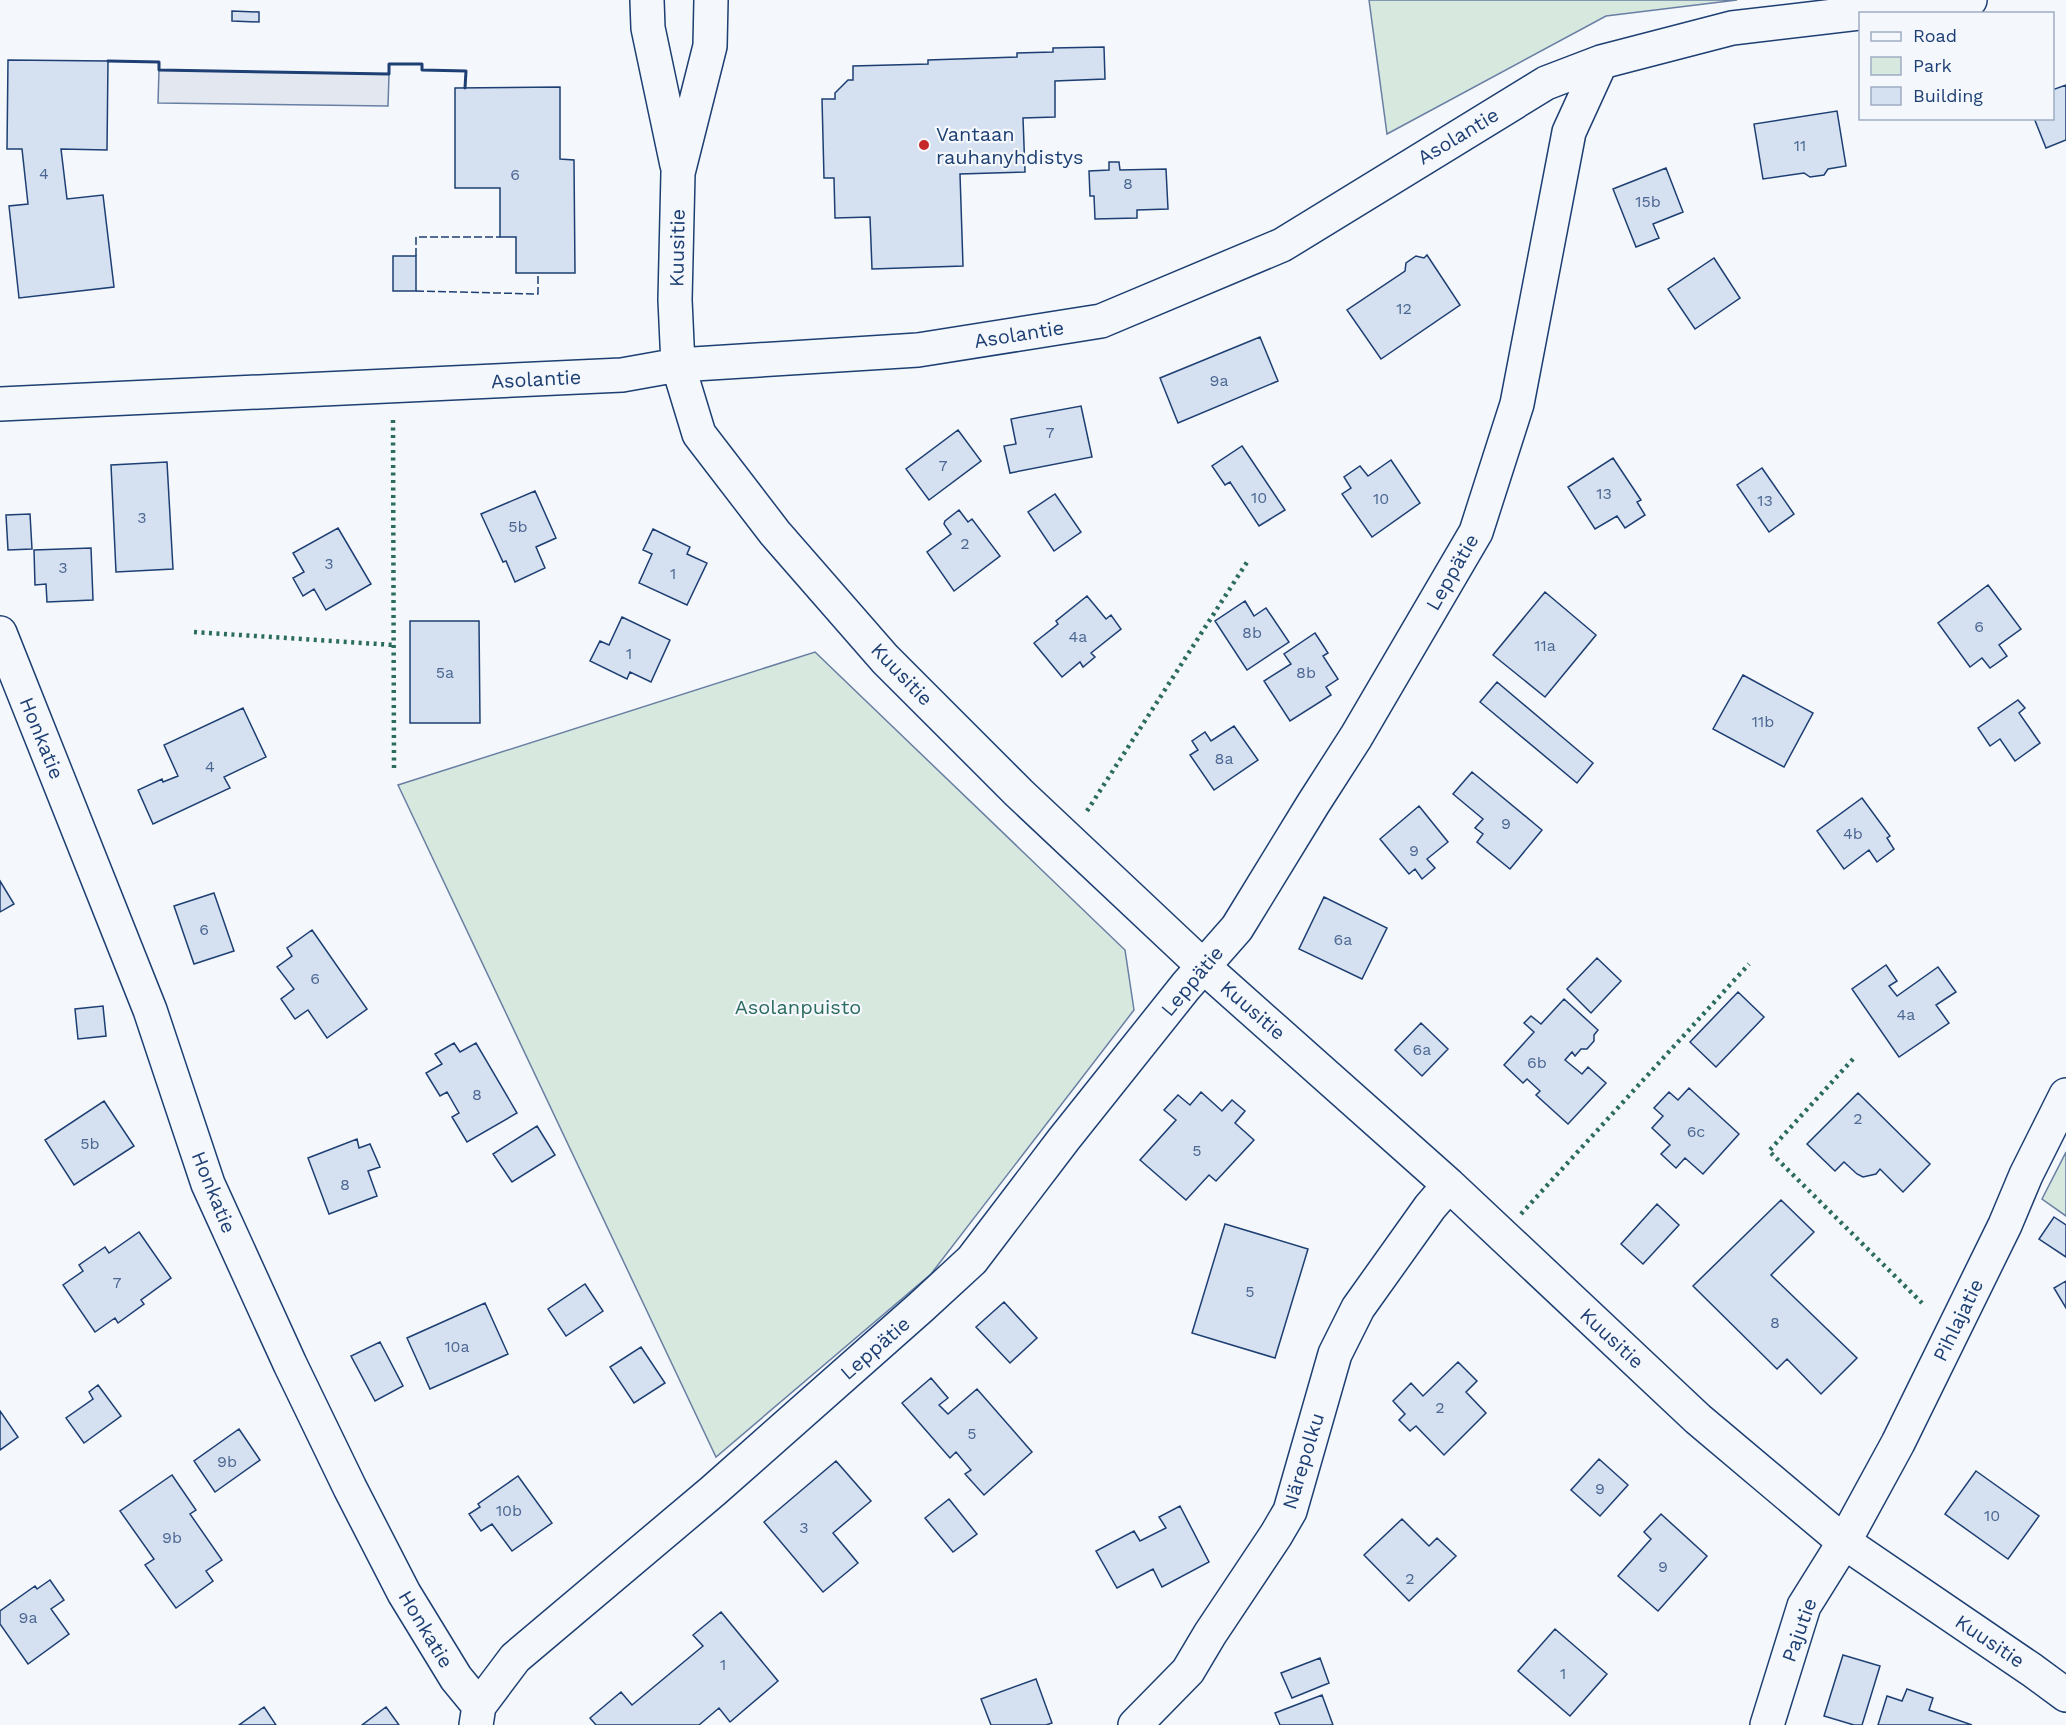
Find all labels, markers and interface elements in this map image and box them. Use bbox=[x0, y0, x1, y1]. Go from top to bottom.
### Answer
legend bbox=[1859, 12, 2054, 120]
text: Road bbox=[1913, 25, 1957, 46]
text: Park bbox=[1913, 55, 1952, 76]
text: Building bbox=[1913, 85, 1983, 106]
street label: Asolantie bbox=[1413, 102, 1503, 170]
place label: Vantaan rauhanyhdistys bbox=[936, 122, 1083, 169]
house number: 11 bbox=[1794, 136, 1806, 155]
marker: Vantaan rauhanyhdistys bbox=[917, 138, 931, 152]
house number: 4 bbox=[39, 164, 49, 183]
house number: 6 bbox=[510, 165, 520, 184]
house number: 8 bbox=[1123, 174, 1133, 193]
house number: 15b bbox=[1635, 192, 1661, 211]
street label: Kuusitie bbox=[664, 209, 690, 287]
house number: 12 bbox=[1396, 299, 1412, 318]
street label: Asolantie bbox=[972, 315, 1066, 353]
street label: Asolantie bbox=[490, 365, 582, 393]
house number: 9a bbox=[1210, 371, 1228, 390]
house number: 7 bbox=[1046, 423, 1055, 442]
house number: 7 bbox=[939, 456, 948, 475]
house number: 13 bbox=[1596, 484, 1612, 503]
house number: 10 bbox=[1251, 488, 1267, 507]
house number: 10 bbox=[1373, 489, 1389, 508]
house number: 13 bbox=[1757, 491, 1773, 510]
house number: 3 bbox=[137, 508, 147, 527]
house number: 5b bbox=[508, 517, 528, 536]
street label: Leppätie bbox=[1420, 529, 1484, 615]
house number: 2 bbox=[960, 534, 970, 553]
house number: 3 bbox=[324, 554, 334, 573]
house number: 3 bbox=[58, 558, 68, 577]
house number: 1 bbox=[670, 564, 676, 583]
house number: 6 bbox=[1974, 617, 1984, 636]
house number: 8b bbox=[1242, 623, 1262, 642]
house number: 4a bbox=[1069, 627, 1087, 646]
house number: 11a bbox=[1534, 636, 1556, 655]
street label: Kuusitie bbox=[866, 637, 938, 711]
house number: 1 bbox=[626, 644, 632, 663]
house number: 5a bbox=[436, 663, 454, 682]
house number: 8b bbox=[1296, 663, 1316, 682]
street label: Honkatie bbox=[15, 694, 69, 782]
house number: 11b bbox=[1752, 712, 1774, 731]
house number: 8a bbox=[1215, 749, 1233, 768]
house number: 4 bbox=[205, 757, 215, 776]
house number: 9 bbox=[1501, 814, 1511, 833]
house number: 4b bbox=[1843, 824, 1863, 843]
house number: 9 bbox=[1409, 841, 1419, 860]
house number: 6 bbox=[199, 920, 209, 939]
house number: 6a bbox=[1334, 930, 1352, 949]
street label: Leppätie bbox=[1156, 941, 1228, 1021]
house number: 6 bbox=[310, 969, 320, 988]
street label: Kuusitie bbox=[1216, 975, 1290, 1045]
park label: Asolanpuisto bbox=[735, 995, 861, 1019]
house number: 4a bbox=[1897, 1005, 1915, 1024]
house number: 6a bbox=[1413, 1040, 1431, 1059]
house number: 6b bbox=[1527, 1053, 1547, 1072]
house number: 8 bbox=[472, 1085, 482, 1104]
house number: 2 bbox=[1853, 1109, 1863, 1128]
house number: 6c bbox=[1687, 1122, 1705, 1141]
house number: 5b bbox=[80, 1134, 100, 1153]
house number: 5 bbox=[1192, 1141, 1202, 1160]
street label: Honkatie bbox=[187, 1148, 241, 1236]
house number: 8 bbox=[340, 1175, 350, 1194]
house number: 7 bbox=[113, 1273, 122, 1292]
street label: Pihlajatie bbox=[1928, 1275, 1988, 1365]
house number: 5 bbox=[1245, 1282, 1255, 1301]
street label: Kuusitie bbox=[1575, 1302, 1649, 1374]
street label: Leppätie bbox=[835, 1311, 915, 1385]
house number: 8 bbox=[1770, 1313, 1780, 1332]
house number: 10a bbox=[444, 1337, 470, 1356]
house number: 2 bbox=[1435, 1398, 1445, 1417]
street label: Närepolku bbox=[1277, 1410, 1329, 1512]
house number: 5 bbox=[967, 1424, 977, 1443]
house number: 9b bbox=[217, 1452, 237, 1471]
house number: 9 bbox=[1595, 1479, 1605, 1498]
house number: 10b bbox=[496, 1501, 522, 1520]
house number: 10 bbox=[1984, 1506, 2000, 1525]
house number: 3 bbox=[799, 1518, 809, 1537]
house number: 9b bbox=[162, 1528, 182, 1547]
house number: 9 bbox=[1658, 1557, 1668, 1576]
house number: 2 bbox=[1405, 1569, 1415, 1588]
street label: Honkatie bbox=[394, 1586, 458, 1672]
street label: Pajutie bbox=[1776, 1595, 1822, 1665]
house number: 9a bbox=[19, 1608, 37, 1627]
street label: Kuusitie bbox=[1951, 1609, 2029, 1673]
house number: 1 bbox=[720, 1655, 726, 1674]
house number: 1 bbox=[1560, 1664, 1566, 1683]

